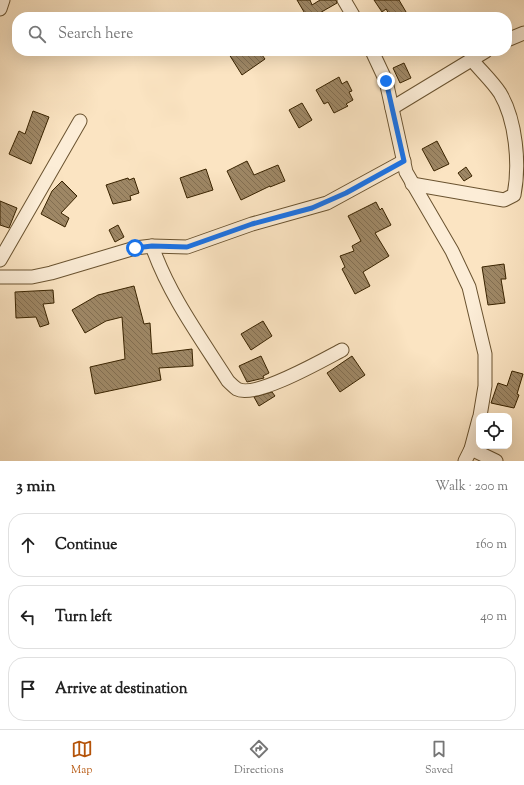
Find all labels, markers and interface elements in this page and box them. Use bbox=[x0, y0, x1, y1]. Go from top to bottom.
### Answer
search box bbox=[12, 12, 512, 56]
icon: search bbox=[26, 23, 48, 45]
text: Search here bbox=[58, 24, 133, 45]
route end bbox=[377, 72, 395, 90]
route start bbox=[126, 239, 144, 257]
map controls bbox=[476, 413, 512, 449]
button: locate bbox=[476, 413, 512, 449]
text: 3 min bbox=[16, 475, 55, 499]
text: Walk · 200 m bbox=[435, 478, 508, 496]
icon: ahead bbox=[17, 534, 39, 556]
text: Continue bbox=[55, 535, 117, 556]
text: 160 m bbox=[476, 536, 507, 554]
icon: left bbox=[17, 606, 39, 628]
text: Turn left bbox=[55, 607, 112, 628]
text: 40 m bbox=[480, 608, 507, 626]
icon: arrive bbox=[17, 678, 39, 700]
text: Arrive at destination bbox=[55, 679, 188, 700]
tab: Map bbox=[71, 738, 93, 778]
tab: Directions bbox=[234, 738, 284, 778]
tab: Saved bbox=[425, 738, 453, 778]

